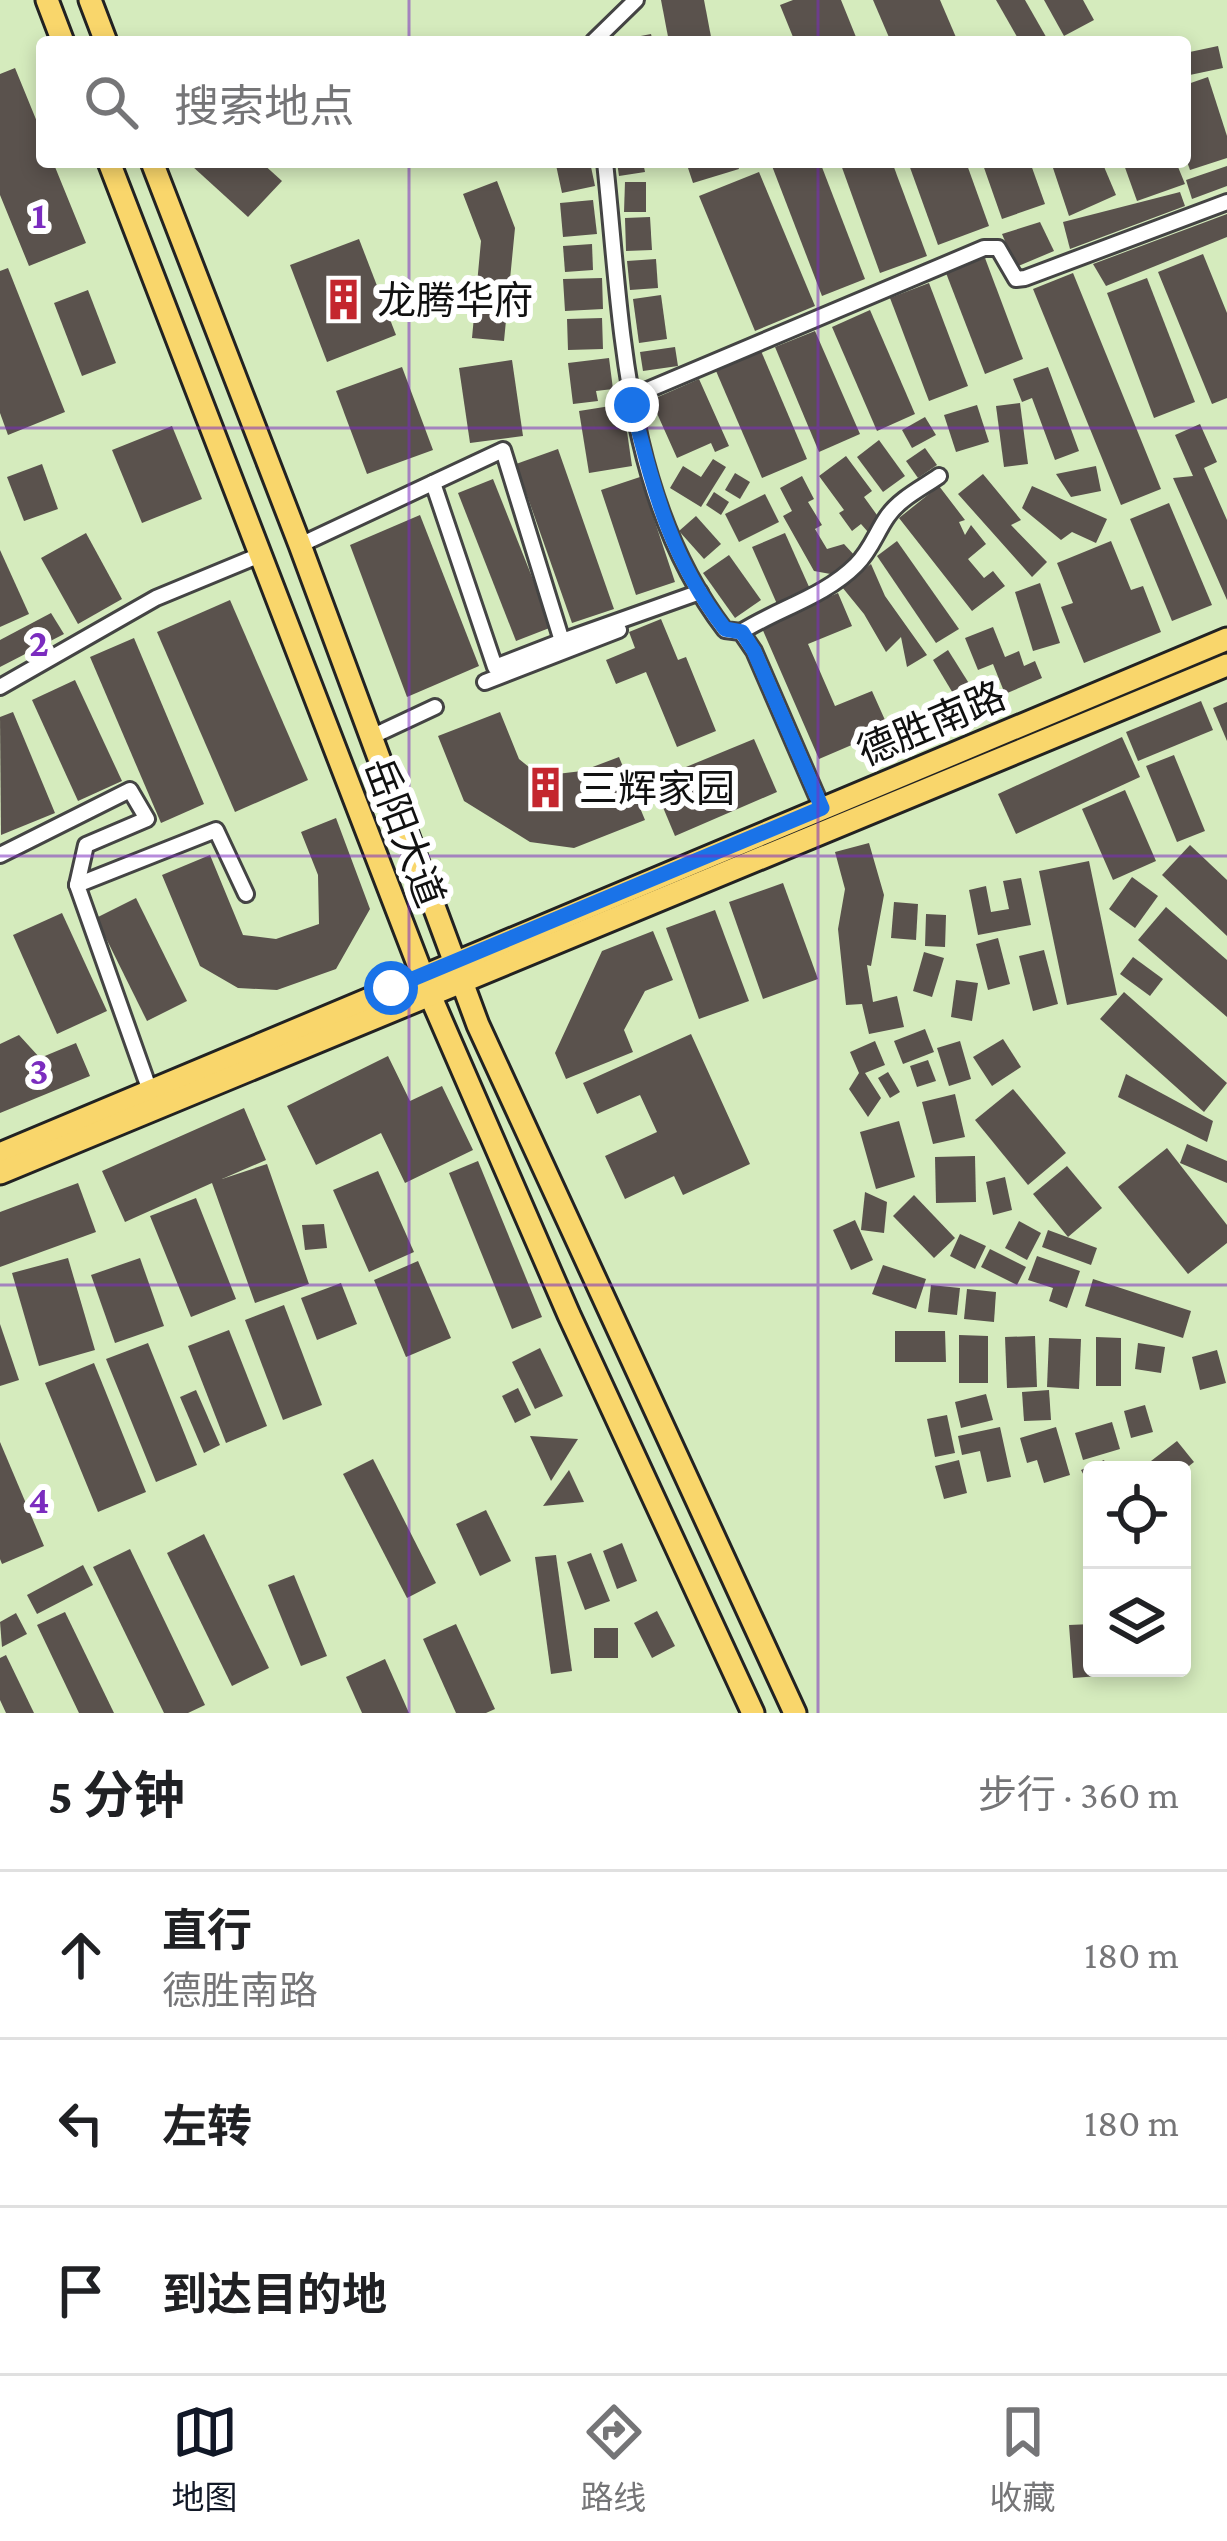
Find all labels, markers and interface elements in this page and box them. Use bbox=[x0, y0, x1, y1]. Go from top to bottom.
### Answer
search box bbox=[36, 36, 1191, 168]
icon: search bbox=[78, 69, 144, 135]
text: 搜索地点 bbox=[174, 82, 354, 132]
text: 1 bbox=[32, 193, 46, 236]
building icon: 龙腾华府 bbox=[320, 277, 366, 323]
place label: 龙腾华府 bbox=[377, 279, 533, 322]
route end bbox=[605, 378, 659, 432]
text: 2 bbox=[29, 621, 49, 664]
street label: 德胜南路 bbox=[851, 673, 1011, 774]
street label: 岳阳大道 bbox=[357, 752, 453, 913]
building icon: 三辉家园 bbox=[522, 765, 568, 811]
place label: 三辉家园 bbox=[579, 767, 735, 810]
route start bbox=[364, 961, 418, 1015]
text: 3 bbox=[29, 1049, 49, 1092]
map controls bbox=[1083, 1461, 1191, 1677]
button: locate bbox=[1083, 1461, 1191, 1569]
text: 4 bbox=[28, 1478, 50, 1521]
button: layers bbox=[1083, 1569, 1191, 1677]
text: 5 分钟 bbox=[48, 1767, 185, 1824]
text: 步行 · 360 m bbox=[978, 1773, 1179, 1816]
text: 直行 bbox=[162, 1906, 252, 1956]
icon: ahead bbox=[48, 1922, 114, 1988]
text: 180 m bbox=[1084, 1933, 1179, 1976]
text: 德胜南路 bbox=[162, 1969, 318, 2012]
icon: left bbox=[48, 2090, 114, 2156]
text: 180 m bbox=[1084, 2101, 1179, 2144]
text: 左转 bbox=[162, 2102, 252, 2152]
icon: arrive bbox=[48, 2258, 114, 2324]
text: 到达目的地 bbox=[162, 2270, 387, 2320]
tab: 地图 bbox=[172, 2399, 238, 2519]
tab: 路线 bbox=[581, 2399, 647, 2519]
tab: 收藏 bbox=[990, 2399, 1056, 2519]

